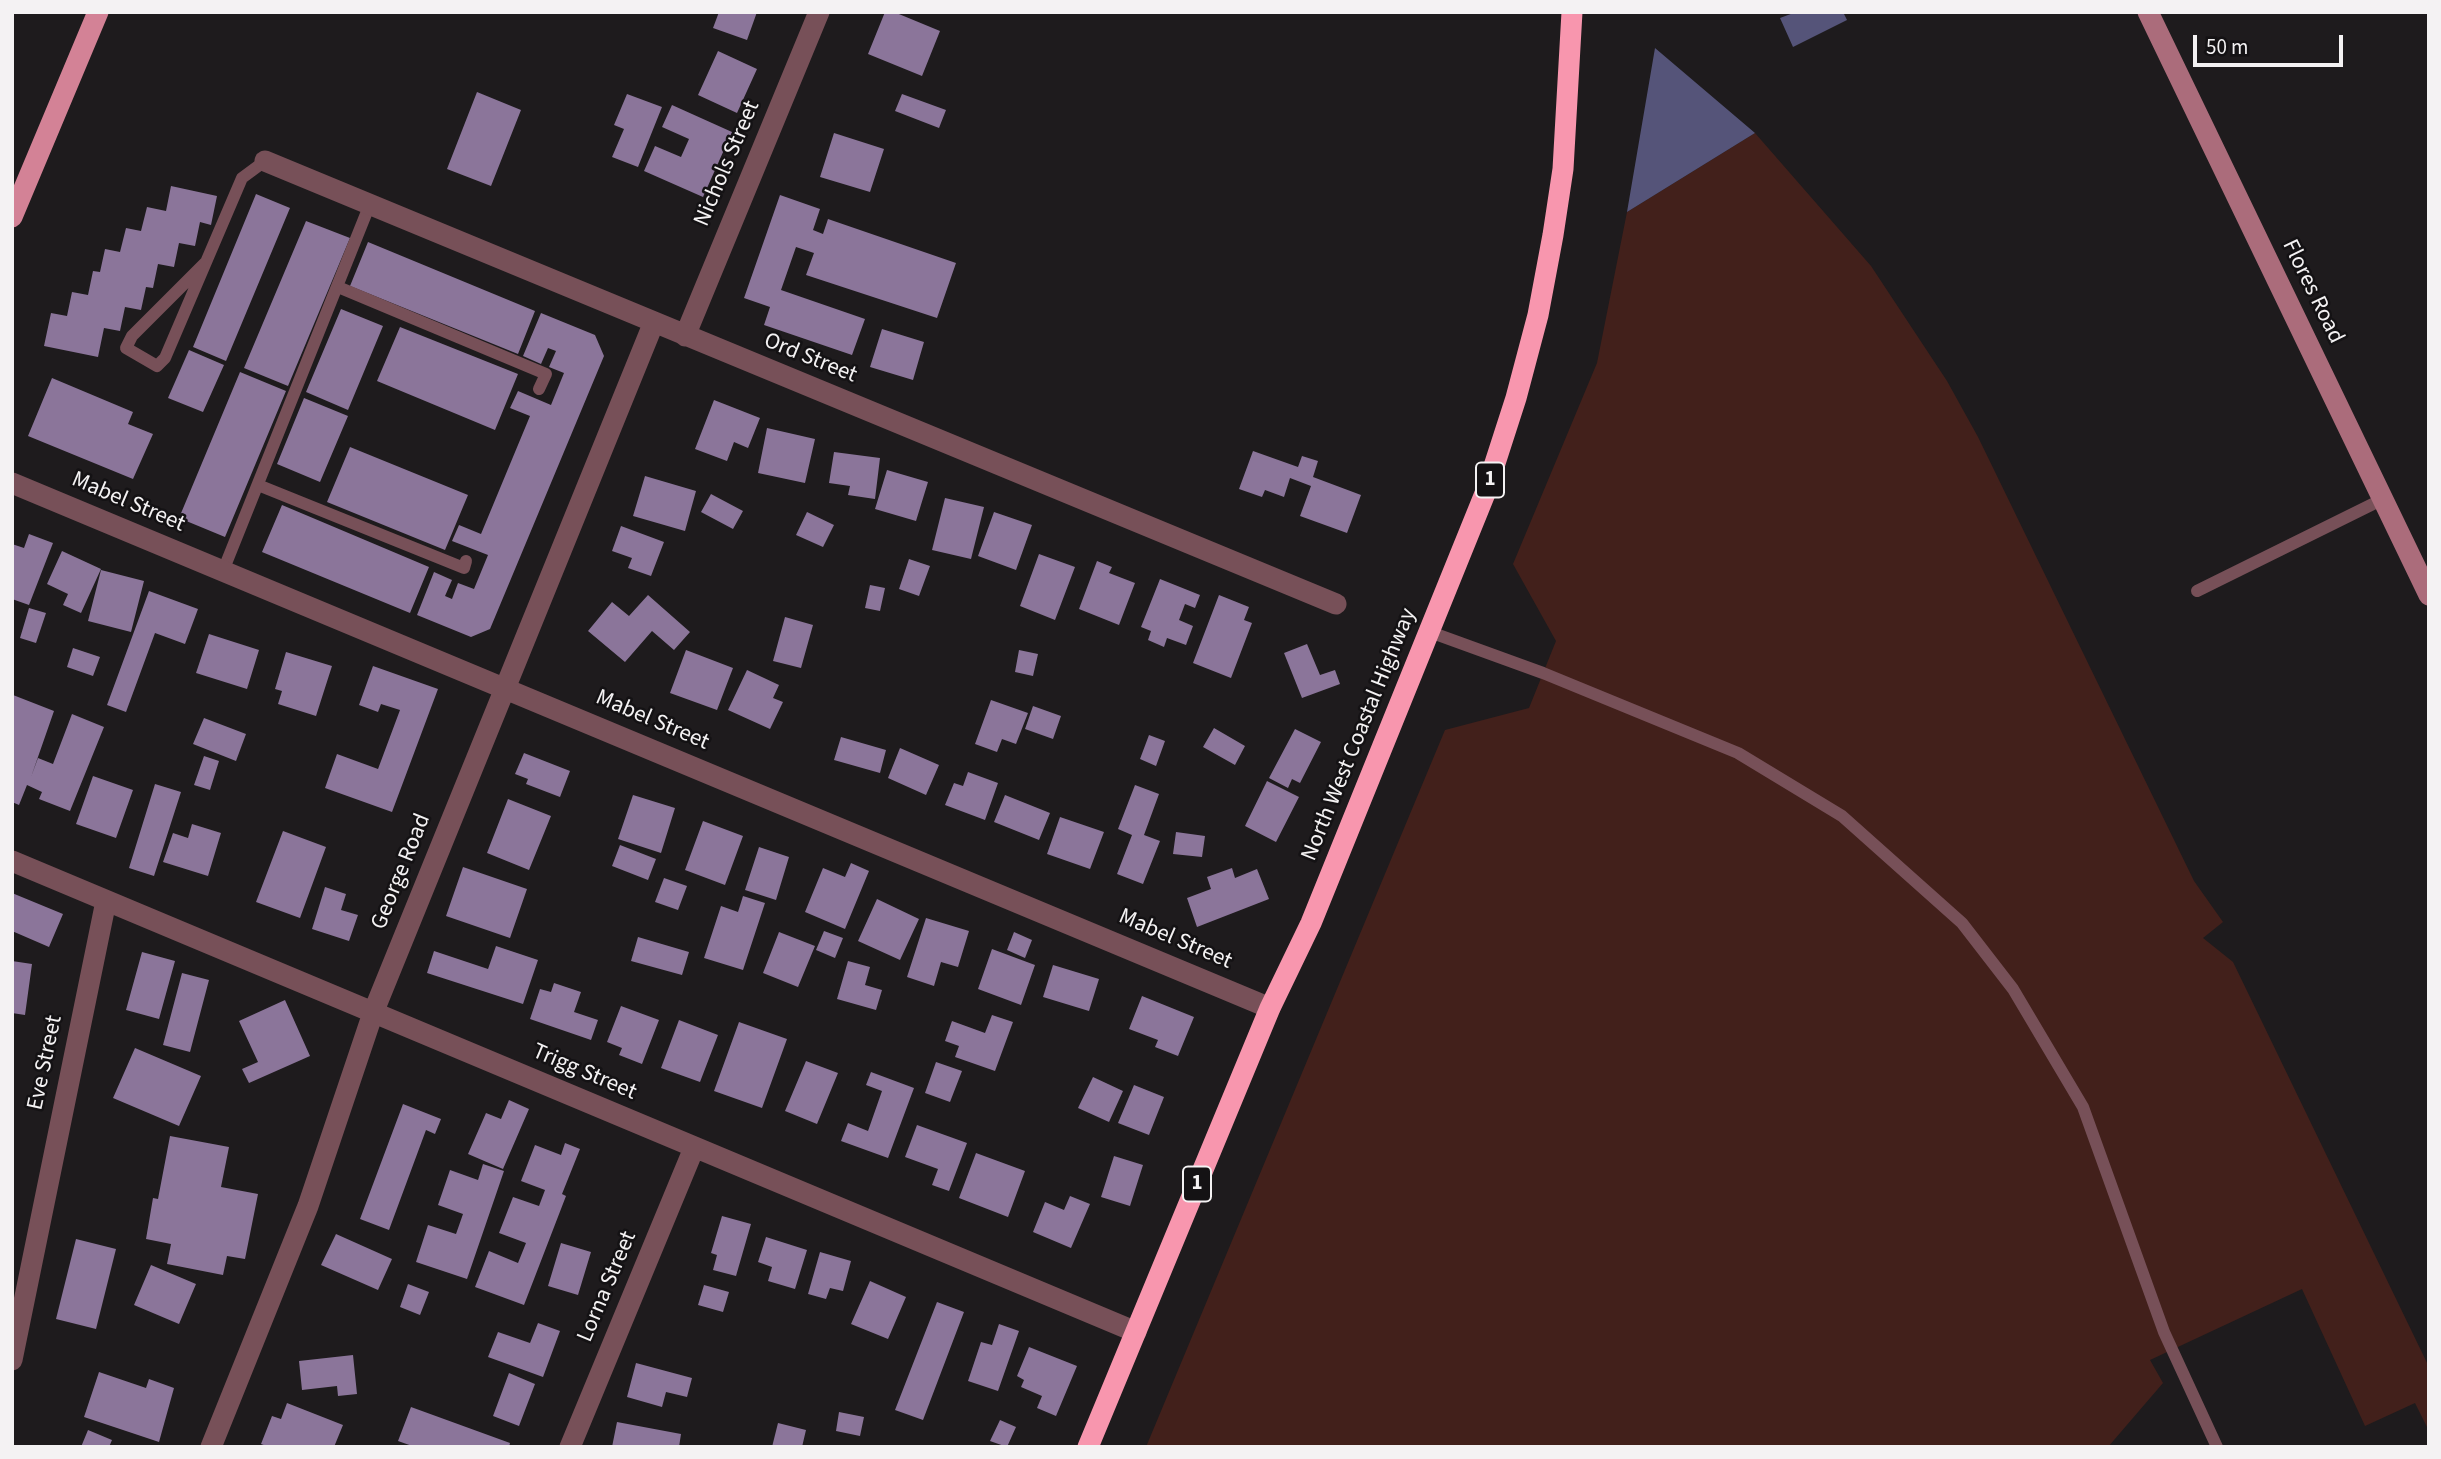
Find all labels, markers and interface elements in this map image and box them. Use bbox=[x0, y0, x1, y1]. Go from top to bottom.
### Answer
scale bar bbox=[2196, 21, 2346, 65]
text: 50 m bbox=[2206, 32, 2248, 62]
street label: Nichols Street bbox=[689, 97, 767, 231]
street label: Flores Road bbox=[2275, 235, 2349, 349]
street label: Ord Street bbox=[759, 328, 861, 390]
road number: 1 bbox=[1476, 462, 1504, 498]
street label: Mabel Street bbox=[67, 467, 189, 539]
street label: North West Coastal Highway bbox=[1297, 605, 1423, 865]
street label: Mabel Street bbox=[591, 685, 713, 757]
street label: George Road bbox=[366, 810, 438, 934]
street label: Mabel Street bbox=[1114, 904, 1236, 976]
street label: Eve Street bbox=[23, 1013, 69, 1113]
street label: Trigg Street bbox=[528, 1039, 640, 1107]
road number: 1 bbox=[1183, 1166, 1211, 1202]
street label: Lorna Street bbox=[572, 1227, 644, 1347]

